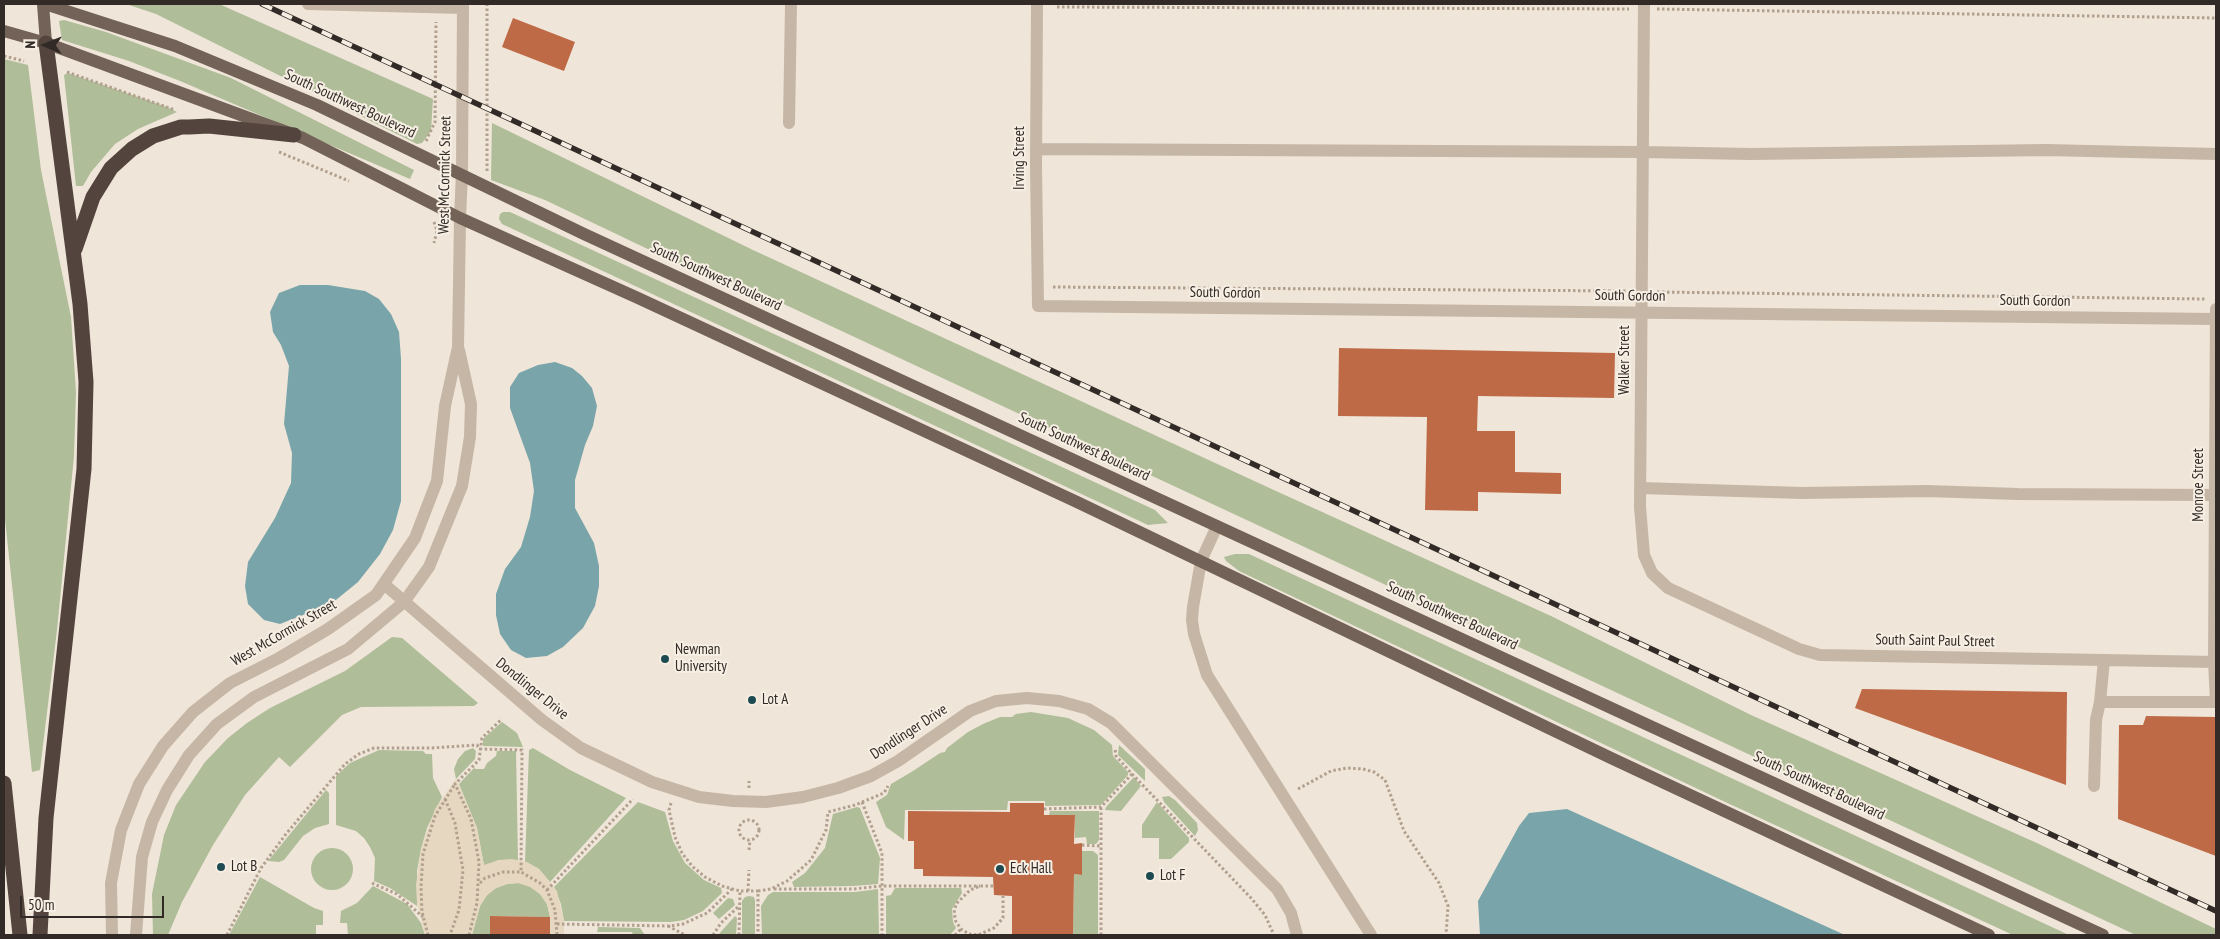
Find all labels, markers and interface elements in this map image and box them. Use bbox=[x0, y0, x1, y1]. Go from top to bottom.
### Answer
north arrow bbox=[20, 20, 70, 70]
text: N bbox=[21, 41, 39, 49]
street label: South Southwest Boulevard bbox=[282, 66, 418, 142]
street label: West McCormick Street bbox=[435, 116, 455, 234]
street label: Irving Street bbox=[1011, 126, 1029, 190]
street label: South Southwest Boulevard bbox=[648, 239, 784, 315]
street label: South Gordon bbox=[1189, 283, 1261, 303]
street label: South Gordon bbox=[1594, 286, 1666, 306]
street label: South Gordon bbox=[1999, 291, 2071, 311]
street label: Walker Street bbox=[1616, 325, 1634, 395]
street label: South Southwest Boulevard bbox=[1016, 409, 1152, 485]
street label: Monroe Street bbox=[2190, 448, 2208, 522]
street label: South Southwest Boulevard bbox=[1384, 578, 1520, 654]
street label: West McCormick Street bbox=[228, 596, 340, 670]
street label: South Saint Paul Street bbox=[1875, 631, 1995, 651]
place label: Newman University bbox=[675, 641, 727, 676]
marker: Newman University bbox=[659, 653, 671, 665]
street label: Dondlinger Drive bbox=[492, 654, 572, 724]
place label: Lot A bbox=[762, 691, 788, 709]
marker: Lot A bbox=[746, 694, 758, 706]
street label: Dondlinger Drive bbox=[867, 700, 951, 764]
street label: South Southwest Boulevard bbox=[1751, 748, 1887, 824]
place label: Lot B bbox=[231, 858, 257, 876]
place label: Eck Hall bbox=[1010, 860, 1052, 878]
marker: Lot B bbox=[215, 861, 227, 873]
marker: Eck Hall bbox=[994, 863, 1006, 875]
place label: Lot F bbox=[1160, 867, 1186, 885]
marker: Lot F bbox=[1144, 870, 1156, 882]
scale bar bbox=[22, 886, 166, 918]
text: 50 m bbox=[28, 895, 54, 914]

